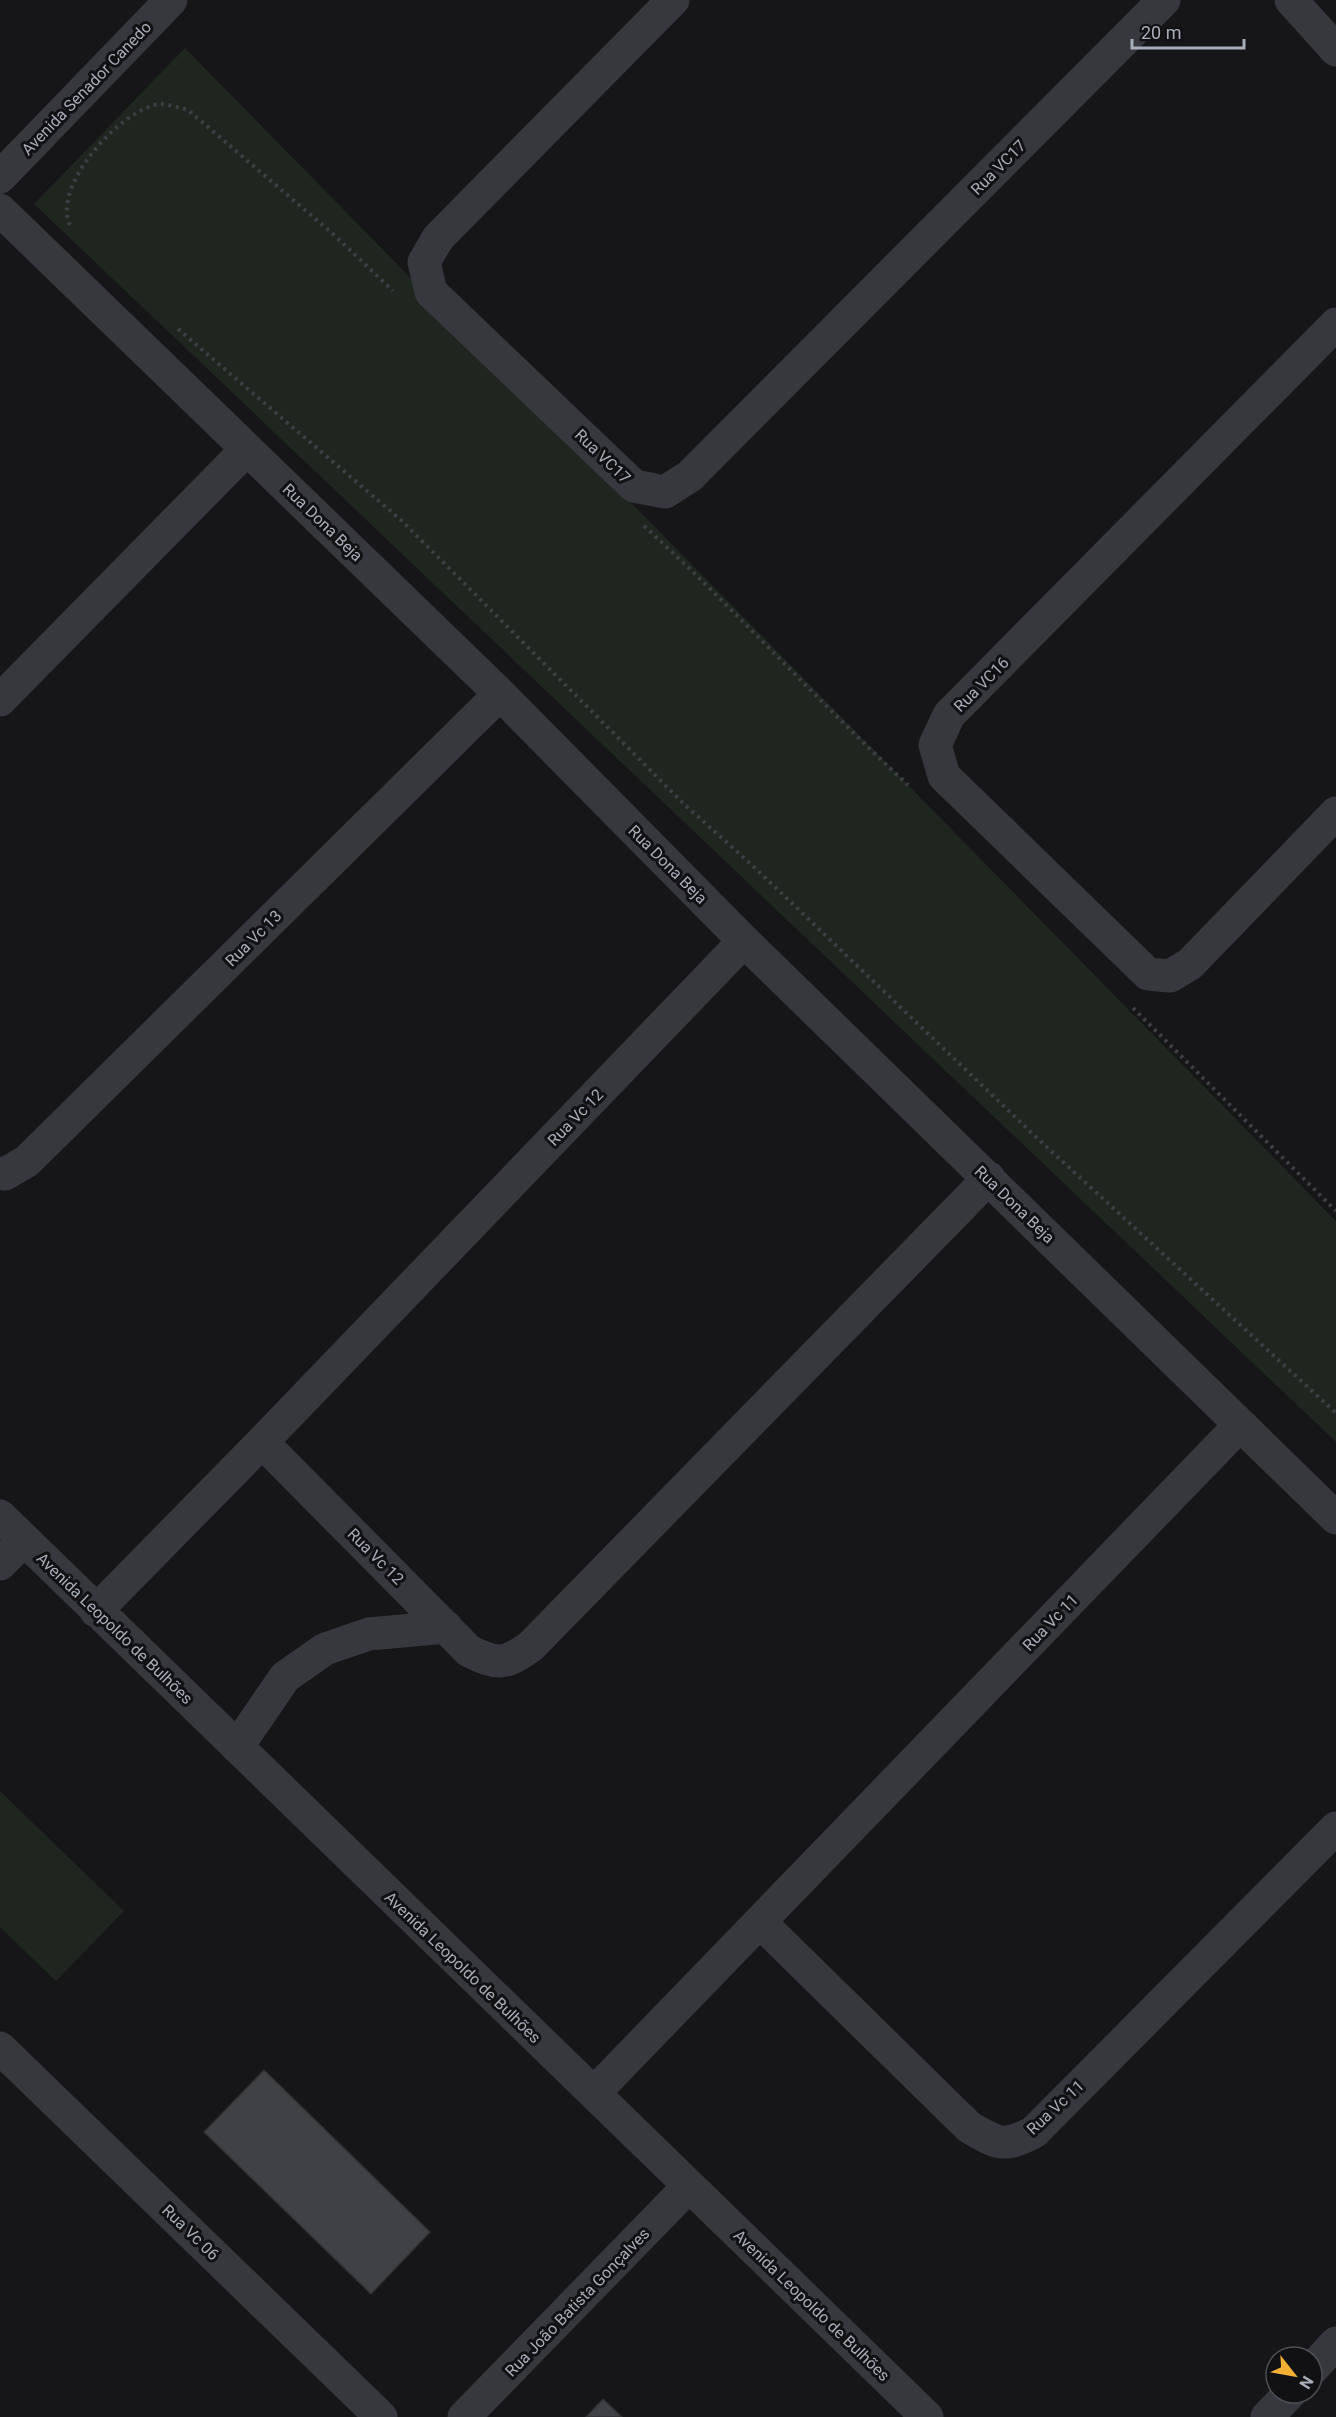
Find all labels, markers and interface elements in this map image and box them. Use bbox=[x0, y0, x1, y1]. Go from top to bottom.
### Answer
scale bar bbox=[1132, 12, 1244, 50]
street label: Avenida Senador Canedo bbox=[18, 18, 155, 159]
text: 20 m bbox=[1141, 22, 1181, 43]
street label: Rua VC17 bbox=[967, 136, 1030, 199]
street label: Rua VC17 bbox=[571, 425, 634, 487]
street label: Rua Dona Beja bbox=[279, 480, 366, 565]
street label: Rua VC16 bbox=[950, 653, 1013, 716]
street label: Rua Dona Beja bbox=[624, 821, 711, 908]
street label: Rua Vc 13 bbox=[221, 906, 285, 970]
street label: Rua Vc 12 bbox=[544, 1085, 607, 1150]
street label: Rua Dona Beja bbox=[971, 1162, 1058, 1247]
street label: Rua Vc 12 bbox=[344, 1524, 408, 1588]
street label: Avenida Leopoldo de Bulhões bbox=[33, 1549, 197, 1708]
street label: Rua Vc 11 bbox=[1019, 1590, 1082, 1655]
street label: Avenida Leopoldo de Bulhões bbox=[381, 1888, 545, 2047]
street label: Rua Vc 11 bbox=[1023, 2076, 1088, 2139]
street label: Rua Vc 06 bbox=[158, 2201, 223, 2264]
street label: Rua João Batista Gonçalves bbox=[501, 2224, 653, 2381]
street label: Avenida Leopoldo de Bulhões bbox=[730, 2226, 894, 2385]
north arrow bbox=[1264, 2345, 1324, 2405]
text: N bbox=[1295, 2373, 1317, 2392]

